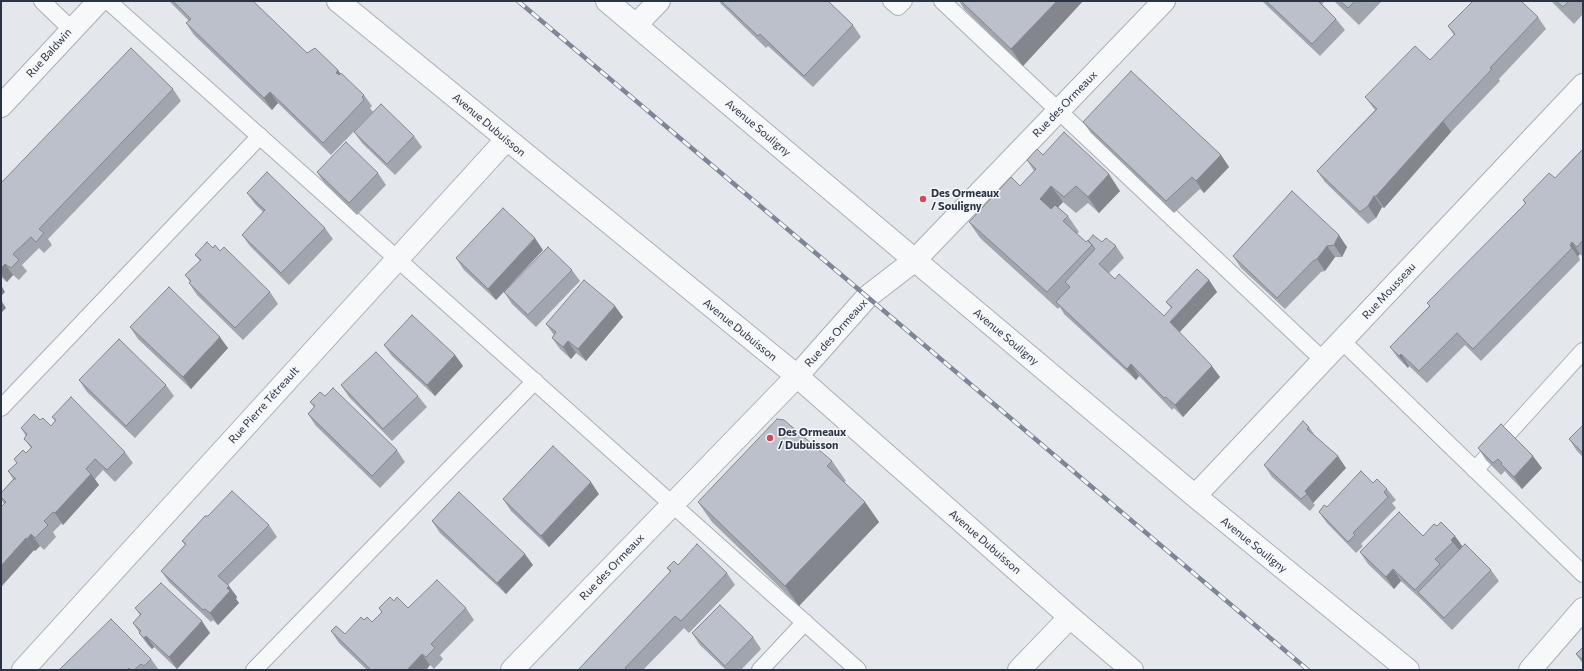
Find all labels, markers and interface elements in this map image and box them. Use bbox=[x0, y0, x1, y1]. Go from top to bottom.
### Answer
street label: Rue Baldwin bbox=[24, 26, 74, 80]
street label: Rue des Ormeaux bbox=[1030, 68, 1100, 140]
street label: Avenue Dubuisson bbox=[450, 91, 528, 159]
street label: Avenue Souligny bbox=[723, 97, 793, 159]
place label: Des Ormeaux / Souligny bbox=[931, 186, 999, 212]
marker: Des Ormeaux / Souligny bbox=[918, 194, 928, 204]
street label: Rue Mousseau bbox=[1360, 260, 1418, 322]
street label: Avenue Dubuisson bbox=[700, 296, 780, 364]
street label: Rue des Ormeaux bbox=[802, 296, 870, 370]
street label: Avenue Souligny bbox=[971, 306, 1041, 368]
street label: Rue Pierre Tétreault bbox=[226, 364, 302, 446]
place label: Des Ormeaux / Dubuisson bbox=[778, 425, 846, 451]
marker: Des Ormeaux / Dubuisson bbox=[765, 433, 775, 443]
street label: Avenue Dubuisson bbox=[946, 507, 1024, 577]
street label: Avenue Souligny bbox=[1218, 514, 1290, 576]
street label: Rue des Ormeaux bbox=[577, 531, 647, 603]

